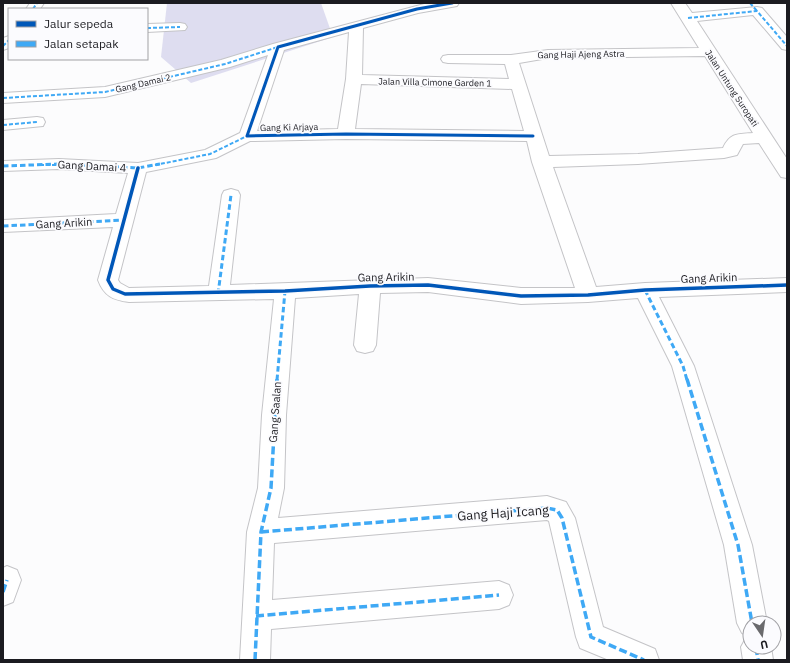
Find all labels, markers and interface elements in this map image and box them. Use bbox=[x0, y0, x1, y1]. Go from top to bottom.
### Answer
legend bbox=[8, 8, 148, 60]
text: Jalur sepeda bbox=[44, 16, 114, 31]
text: Jalan setapak bbox=[44, 36, 119, 51]
street label: Gang Haji Ajeng Astra bbox=[537, 48, 625, 60]
street label: Jalan Untung Suropati bbox=[703, 48, 761, 128]
street label: Gang Damai 2 bbox=[114, 71, 172, 95]
street label: Jalan Villa Cimone Garden 1 bbox=[378, 76, 492, 88]
street label: Gang Ki Arjaya bbox=[260, 121, 318, 133]
street label: Gang Damai 4 bbox=[57, 157, 127, 175]
street label: Gang Arikin bbox=[35, 215, 93, 231]
street label: Gang Arikin bbox=[357, 270, 415, 284]
street label: Gang Arikin bbox=[680, 270, 738, 286]
street label: Gang Saalan bbox=[266, 381, 284, 443]
street label: Gang Haji Icang bbox=[457, 501, 550, 525]
north arrow bbox=[742, 615, 782, 655]
text: U bbox=[759, 637, 770, 652]

